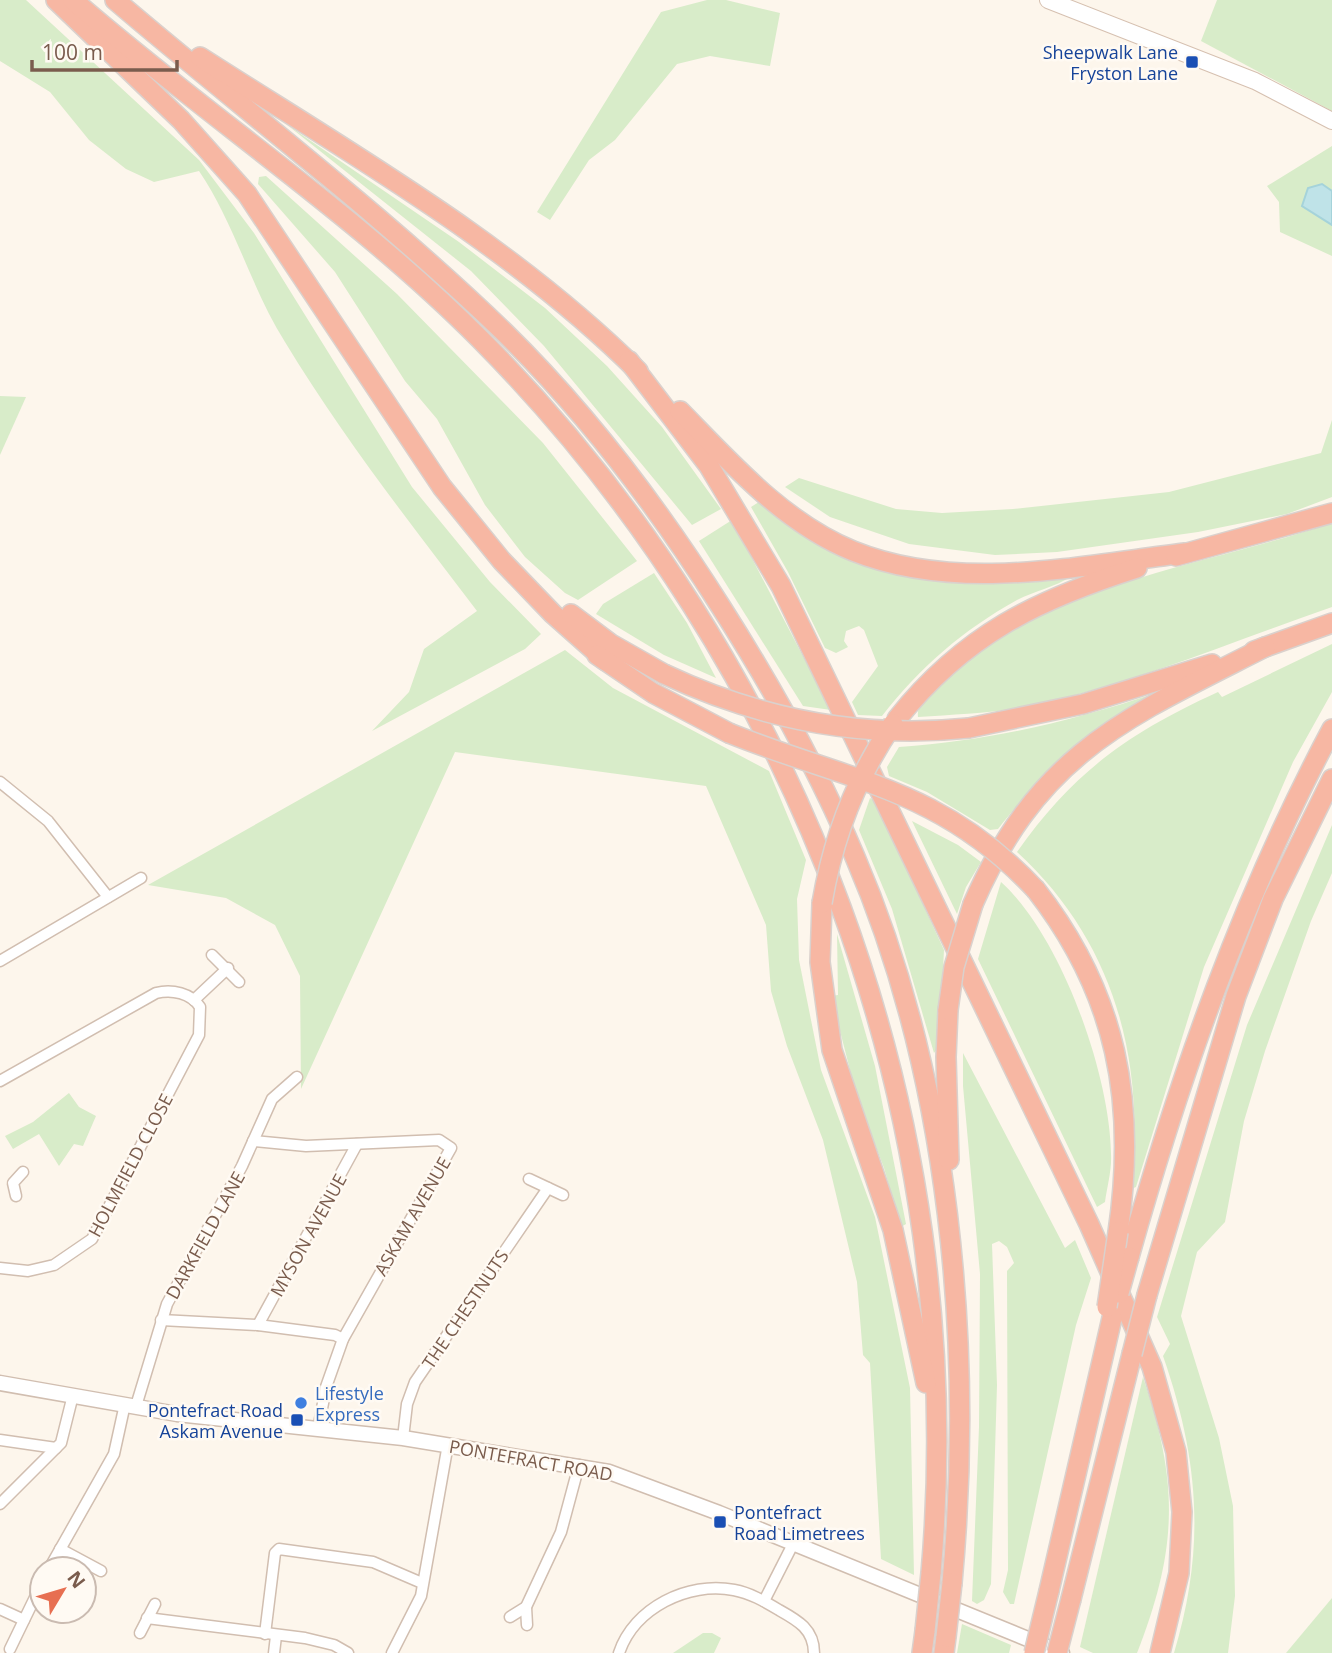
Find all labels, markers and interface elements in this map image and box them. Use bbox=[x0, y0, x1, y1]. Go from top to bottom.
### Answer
scale bar bbox=[32, 28, 177, 72]
text: 100 m bbox=[42, 38, 103, 66]
place label: Sheepwalk Lane Fryston Lane bbox=[1043, 40, 1178, 85]
marker: Sheepwalk Lane Fryston Lane bbox=[1184, 54, 1200, 70]
street label: HOLMFIELD CLOSE bbox=[82, 1089, 178, 1241]
street label: ASKAM AVENUE bbox=[368, 1152, 456, 1280]
street label: DARKFIELD LANE bbox=[160, 1167, 250, 1303]
street label: MYSON AVENUE bbox=[264, 1169, 352, 1301]
street label: THE CHESTNUTS bbox=[416, 1245, 514, 1373]
place label: Lifestyle Express bbox=[315, 1381, 384, 1426]
marker: Lifestyle Express bbox=[293, 1395, 309, 1411]
place label: Pontefract Road Askam Avenue bbox=[148, 1398, 283, 1443]
marker: Pontefract Road Askam Avenue bbox=[289, 1412, 305, 1428]
street label: PONTEFRACT ROAD bbox=[447, 1434, 615, 1486]
place label: Pontefract Road Limetrees bbox=[734, 1500, 865, 1545]
marker: Pontefract Road Limetrees bbox=[712, 1514, 728, 1530]
north arrow bbox=[28, 1555, 98, 1625]
text: N bbox=[61, 1565, 91, 1594]

